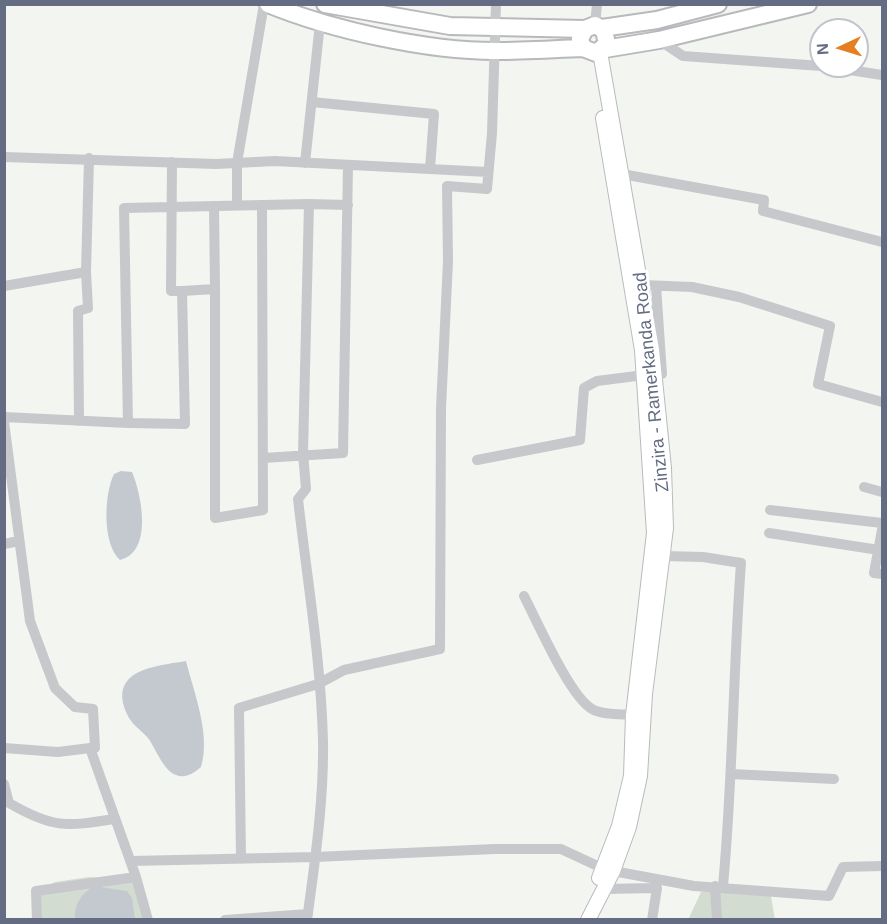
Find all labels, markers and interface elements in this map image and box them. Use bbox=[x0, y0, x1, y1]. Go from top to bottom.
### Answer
north arrow bbox=[809, 18, 869, 78]
text: N bbox=[814, 43, 831, 56]
street label: Zinzira - Ramerkanda Road bbox=[630, 271, 674, 493]

